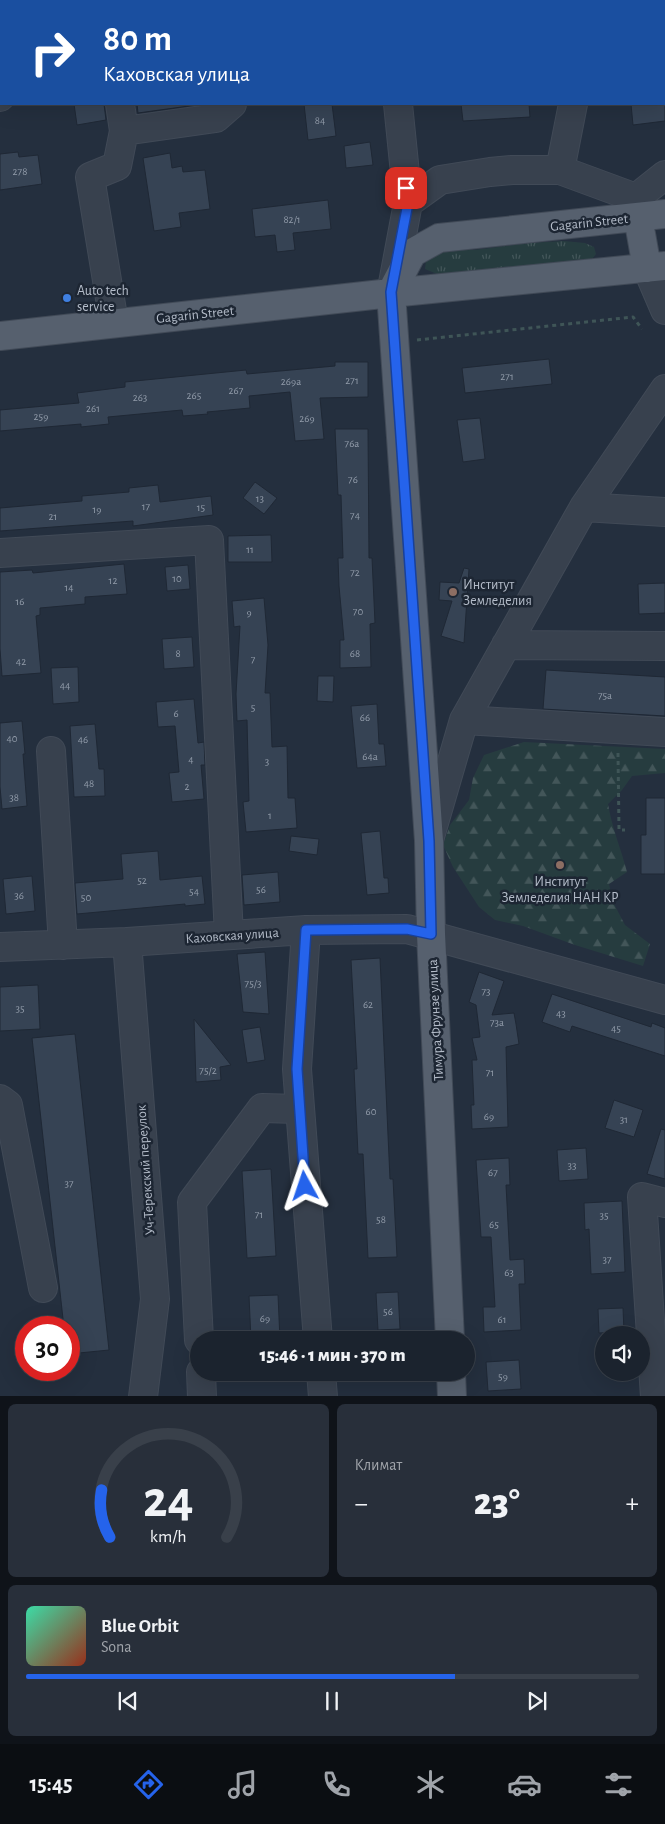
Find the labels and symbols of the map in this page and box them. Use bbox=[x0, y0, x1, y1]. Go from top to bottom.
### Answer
house number: 84 bbox=[315, 115, 325, 126]
house number: 278 bbox=[13, 166, 27, 177]
pin bbox=[385, 167, 427, 209]
street label: Gagarin Street bbox=[550, 212, 629, 234]
house number: 82/1 bbox=[283, 214, 301, 225]
place label: Auto tech service bbox=[77, 284, 129, 314]
marker: Auto tech service bbox=[61, 292, 73, 304]
street label: Gagarin Street bbox=[156, 304, 235, 326]
house number: 271 bbox=[500, 371, 514, 382]
house number: 271 bbox=[345, 375, 359, 386]
house number: 269а bbox=[281, 376, 301, 387]
house number: 267 bbox=[229, 385, 244, 396]
house number: 265 bbox=[187, 390, 202, 401]
house number: 263 bbox=[133, 392, 148, 403]
house number: 261 bbox=[86, 403, 100, 414]
house number: 259 bbox=[34, 411, 48, 422]
house number: 269 bbox=[299, 413, 315, 424]
house number: 76а bbox=[345, 438, 359, 449]
house number: 76 bbox=[348, 474, 358, 485]
house number: 13 bbox=[256, 493, 265, 504]
house number: 17 bbox=[142, 501, 151, 512]
house number: 15 bbox=[197, 502, 206, 513]
house number: 19 bbox=[93, 504, 101, 515]
house number: 74 bbox=[350, 510, 360, 521]
house number: 21 bbox=[49, 511, 57, 522]
house number: 11 bbox=[246, 544, 254, 555]
house number: 72 bbox=[350, 567, 360, 578]
house number: 10 bbox=[172, 573, 182, 584]
house number: 12 bbox=[109, 575, 117, 586]
place label: Институт Земледелия bbox=[463, 578, 532, 608]
house number: 14 bbox=[64, 582, 74, 593]
marker: Институт Земледелия bbox=[447, 586, 459, 598]
house number: 16 bbox=[16, 596, 24, 607]
house number: 70 bbox=[353, 606, 363, 617]
house number: 9 bbox=[246, 607, 252, 618]
house number: 8 bbox=[175, 648, 181, 659]
house number: 68 bbox=[350, 648, 360, 659]
house number: 7 bbox=[251, 654, 256, 665]
house number: 42 bbox=[16, 656, 26, 667]
house number: 44 bbox=[60, 680, 70, 691]
house number: 75а bbox=[598, 690, 612, 701]
house number: 5 bbox=[251, 702, 256, 713]
house number: 6 bbox=[173, 708, 179, 719]
house number: 66 bbox=[360, 712, 370, 723]
house number: 40 bbox=[6, 733, 18, 744]
house number: 46 bbox=[78, 734, 88, 745]
house number: 64а bbox=[362, 751, 378, 762]
house number: 4 bbox=[188, 754, 194, 765]
house number: 3 bbox=[265, 756, 270, 767]
house number: 48 bbox=[84, 778, 94, 789]
house number: 2 bbox=[184, 781, 190, 792]
house number: 38 bbox=[9, 792, 19, 803]
house number: 1 bbox=[268, 810, 272, 821]
marker: Институт Земледелия НАН КР bbox=[554, 859, 566, 871]
house number: 52 bbox=[137, 875, 147, 886]
place label: Институт Земледелия НАН КР bbox=[501, 875, 619, 905]
house number: 56 bbox=[256, 884, 266, 895]
house number: 54 bbox=[189, 886, 199, 897]
house number: 36 bbox=[14, 890, 24, 901]
house number: 50 bbox=[81, 892, 91, 903]
street label: Каховская улица bbox=[185, 926, 280, 946]
street label: Тимура Фрунзе улица bbox=[426, 958, 446, 1081]
house number: 75/3 bbox=[245, 978, 262, 989]
house number: 73 bbox=[481, 986, 491, 997]
house number: 62 bbox=[363, 999, 373, 1010]
house number: 35 bbox=[15, 1003, 25, 1014]
house number: 43 bbox=[556, 1008, 566, 1019]
house number: 73а bbox=[490, 1017, 504, 1028]
house number: 45 bbox=[611, 1023, 621, 1034]
house number: 75/2 bbox=[199, 1065, 217, 1076]
house number: 71 bbox=[486, 1067, 494, 1078]
street label: Уч-Терекский переулок bbox=[134, 1104, 158, 1235]
house number: 60 bbox=[366, 1106, 377, 1117]
house number: 69 bbox=[484, 1111, 494, 1122]
house number: 31 bbox=[620, 1114, 628, 1125]
position arrow bbox=[278, 1159, 330, 1211]
house number: 33 bbox=[567, 1160, 577, 1171]
house number: 67 bbox=[488, 1167, 498, 1178]
house number: 37 bbox=[64, 1178, 74, 1189]
house number: 71 bbox=[255, 1209, 263, 1220]
house number: 35 bbox=[599, 1210, 609, 1221]
house number: 58 bbox=[376, 1214, 386, 1225]
house number: 65 bbox=[489, 1219, 499, 1230]
house number: 37 bbox=[602, 1254, 612, 1265]
house number: 63 bbox=[504, 1267, 514, 1278]
house number: 56 bbox=[383, 1306, 393, 1317]
house number: 69 bbox=[260, 1313, 270, 1324]
house number: 61 bbox=[498, 1314, 506, 1325]
speed limit sign: 30 bbox=[15, 1316, 80, 1381]
house number: 59 bbox=[498, 1371, 508, 1382]

